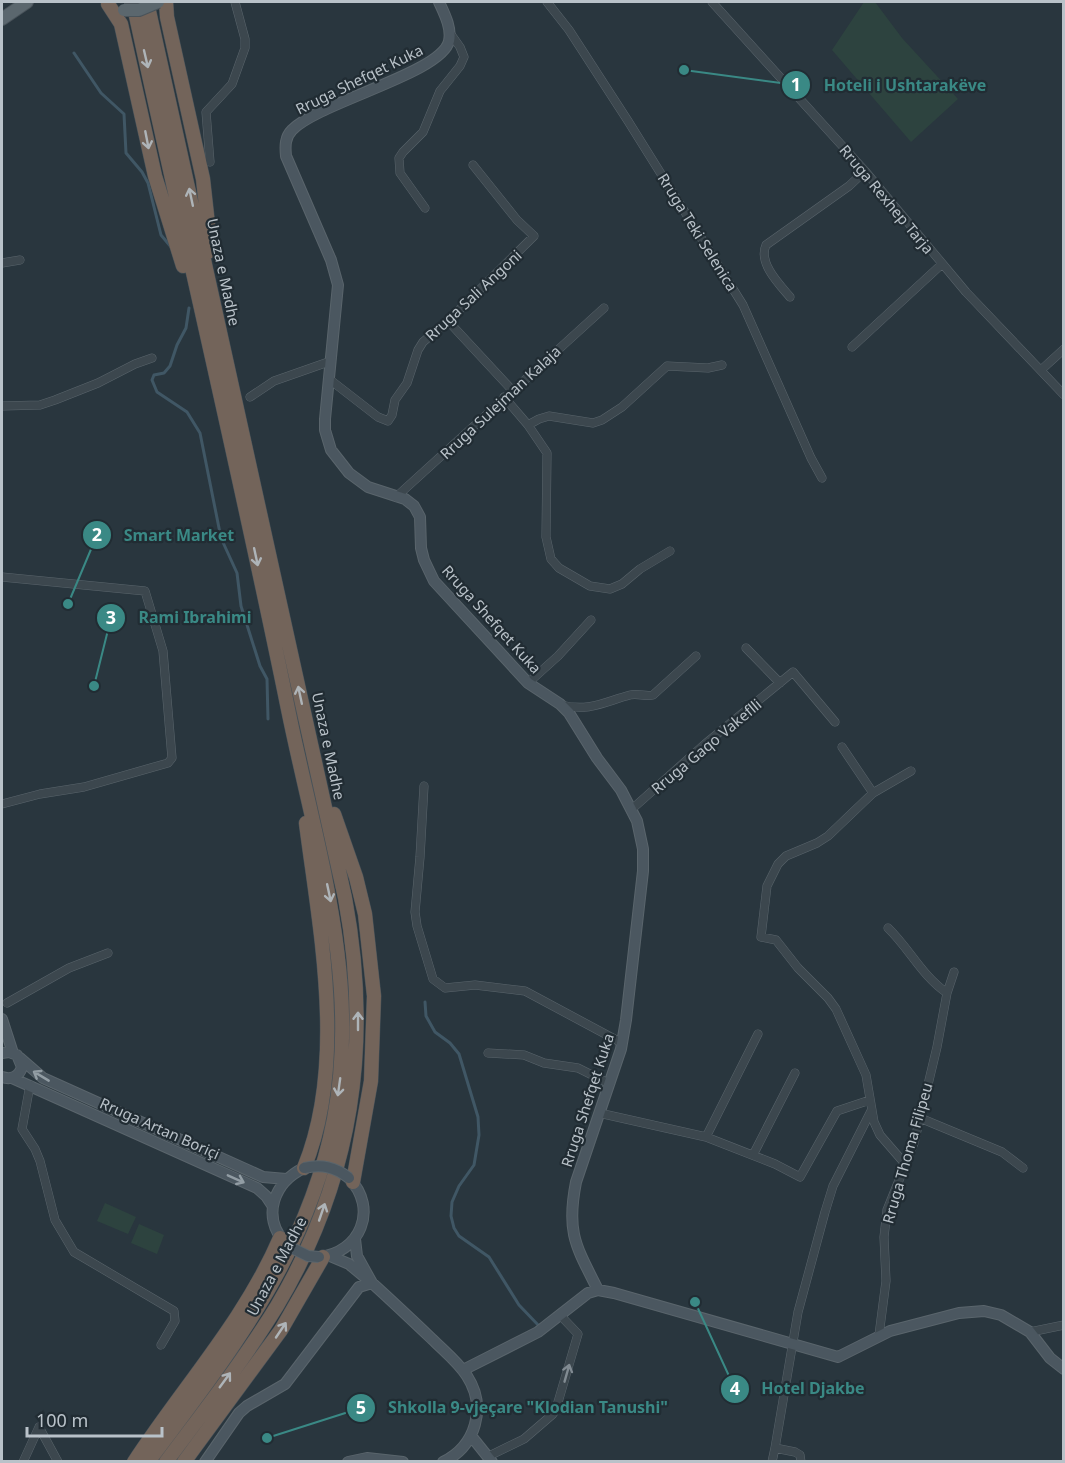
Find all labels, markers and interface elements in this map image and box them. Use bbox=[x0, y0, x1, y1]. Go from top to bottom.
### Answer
street label: Rruga Shefqet Kuka bbox=[292, 39, 426, 119]
one-way arrow bbox=[140, 49, 152, 68]
callout: Hoteli i Ushtarakëve bbox=[781, 68, 998, 102]
text: 1 bbox=[791, 72, 801, 96]
text: Hoteli i Ushtarakëve bbox=[824, 74, 986, 96]
one-way arrow bbox=[142, 129, 153, 149]
street label: Rruga Rexhep Tarja bbox=[835, 140, 939, 258]
street label: Rruga Teki Selenica bbox=[654, 169, 742, 295]
one-way arrow bbox=[185, 188, 196, 208]
street label: Unaza e Madhe bbox=[203, 216, 245, 328]
street label: Rruga Sali Angoni bbox=[420, 245, 526, 345]
street label: Rruga Sulejman Kalaja bbox=[435, 341, 565, 463]
callout: Smart Market bbox=[82, 518, 246, 552]
text: 2 bbox=[92, 522, 102, 546]
text: Smart Market bbox=[124, 524, 234, 546]
one-way arrow bbox=[250, 547, 262, 566]
street label: Rruga Shefqet Kuka bbox=[438, 560, 546, 678]
callout: Rami Ibrahimi bbox=[96, 601, 263, 635]
text: 3 bbox=[106, 605, 116, 629]
text: Rami Ibrahimi bbox=[139, 606, 251, 628]
one-way arrow bbox=[294, 686, 306, 705]
street label: Unaza e Madhe bbox=[308, 690, 350, 802]
street label: Rruga Gaqo Vakeflli bbox=[647, 694, 765, 798]
one-way arrow bbox=[324, 883, 335, 902]
one-way arrow bbox=[352, 1012, 364, 1032]
street label: Rruga Shefqet Kuka bbox=[556, 1031, 618, 1169]
one-way arrow bbox=[33, 1070, 50, 1082]
one-way arrow bbox=[333, 1076, 344, 1096]
street label: Rruga Thoma Filipeu bbox=[877, 1080, 937, 1226]
street label: Rruga Artan Boriçi bbox=[97, 1093, 223, 1163]
one-way arrow bbox=[227, 1173, 245, 1185]
one-way arrow bbox=[317, 1203, 328, 1222]
street label: Unaza e Madhe bbox=[241, 1213, 311, 1319]
one-way arrow bbox=[275, 1322, 287, 1338]
one-way arrow bbox=[562, 1364, 573, 1383]
callout: Hotel Djakbe bbox=[720, 1372, 877, 1406]
one-way arrow bbox=[219, 1373, 231, 1389]
text: 4 bbox=[730, 1376, 740, 1400]
text: Hotel Djakbe bbox=[761, 1377, 865, 1399]
callout: Shkolla 9-vjeçare "Klodian Tanushi" bbox=[346, 1391, 680, 1425]
text: 5 bbox=[356, 1395, 366, 1419]
text: Shkolla 9-vjeçare "Klodian Tanushi" bbox=[388, 1396, 668, 1418]
scale bar bbox=[27, 1400, 162, 1438]
text: 100 m bbox=[36, 1408, 88, 1432]

